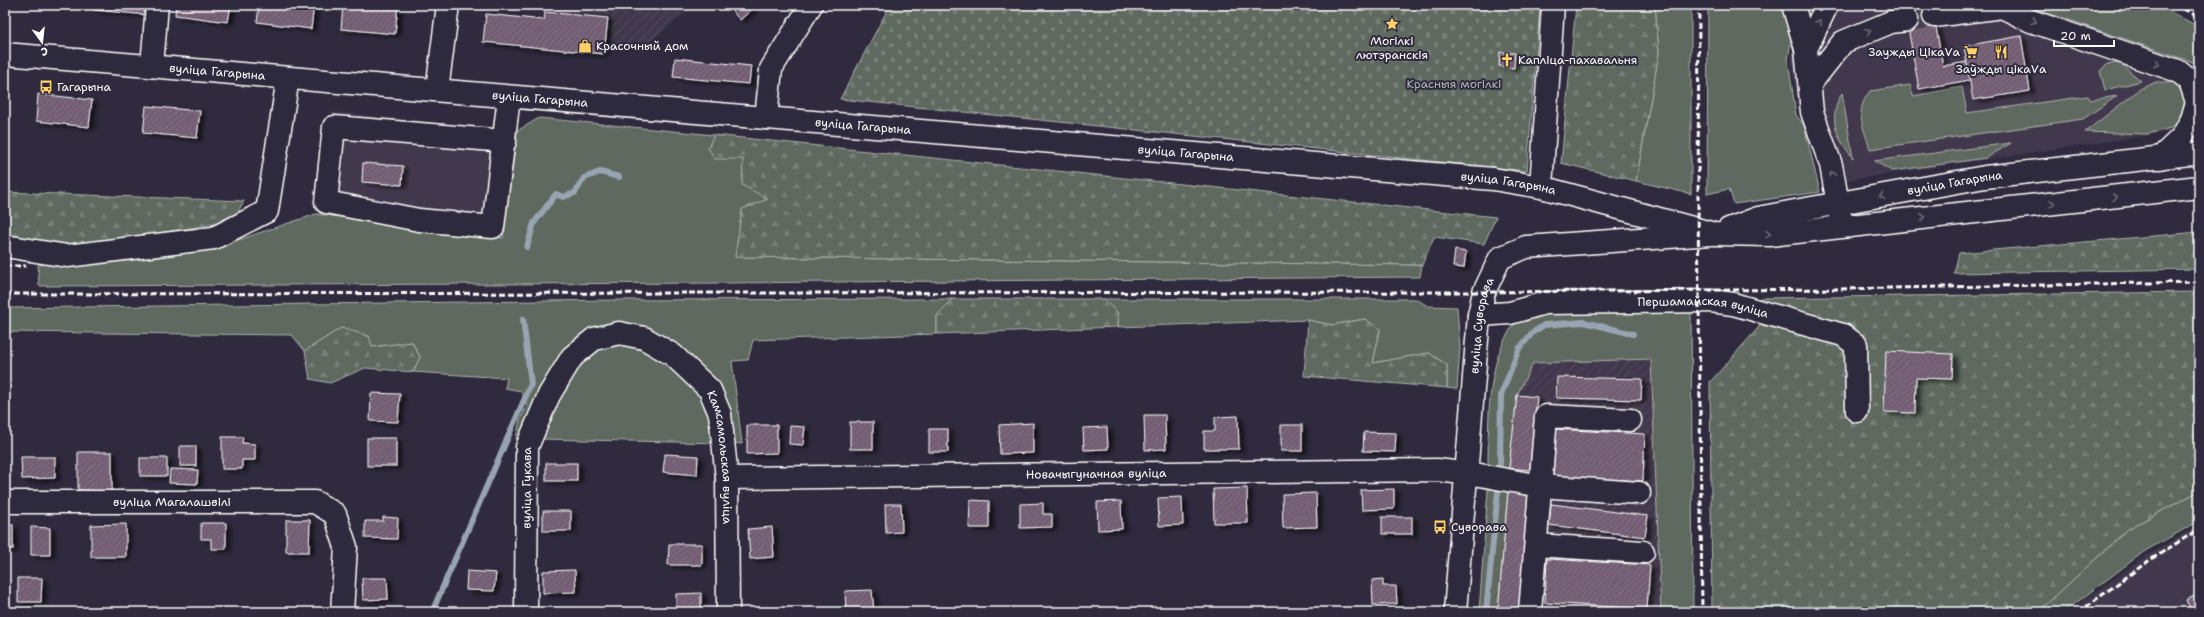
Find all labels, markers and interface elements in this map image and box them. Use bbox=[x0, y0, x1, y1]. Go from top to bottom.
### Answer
place icon: Могілкі лютэранскія bbox=[1384, 16, 1400, 32]
one-way arrow bbox=[2030, 17, 2037, 25]
one-way arrow bbox=[1814, 19, 1821, 27]
north arrow bbox=[22, 22, 62, 62]
scale bar bbox=[2054, 22, 2114, 48]
one-way arrow bbox=[1865, 28, 1872, 36]
text: 20 m bbox=[2060, 28, 2091, 44]
place label: Могілкі лютэранскія bbox=[1356, 33, 1428, 63]
shop icon: Красочный дом bbox=[577, 38, 593, 54]
place label: Красочный дом bbox=[596, 38, 688, 54]
text: С bbox=[39, 43, 50, 59]
place label: Заужды ЦікаVа bbox=[1868, 44, 1961, 60]
supermarket icon: Заужды ЦікаVа bbox=[1963, 44, 1979, 60]
restaurant icon: Заўжды цікаVа bbox=[1993, 44, 2009, 60]
church icon: Капліца-пахавальня bbox=[1499, 52, 1515, 68]
place label: Капліца-пахавальня bbox=[1518, 52, 1637, 68]
one-way arrow bbox=[2153, 59, 2160, 67]
street label: вуліца Гагарына bbox=[169, 60, 266, 84]
place label: Заўжды цікаVа bbox=[1956, 61, 2047, 77]
park label: Красныя могілкі bbox=[1407, 76, 1501, 92]
bus stop icon: Гагарына bbox=[38, 79, 54, 95]
place label: Гагарына bbox=[57, 79, 112, 95]
street label: вуліца Гагарына bbox=[491, 87, 589, 111]
street label: вуліца Гагарына bbox=[814, 114, 912, 138]
street label: вуліца Гагарына bbox=[1137, 141, 1235, 165]
street label: вуліца Гагарына bbox=[1906, 167, 2004, 199]
street label: вуліца Гагарына bbox=[1460, 168, 1558, 199]
one-way arrow bbox=[1829, 171, 1837, 177]
one-way arrow bbox=[1879, 191, 1885, 200]
one-way arrow bbox=[2112, 193, 2118, 202]
one-way arrow bbox=[2049, 199, 2055, 208]
one-way arrow bbox=[1920, 213, 1926, 222]
one-way arrow bbox=[1764, 230, 1771, 239]
street label: вуліца Суворава bbox=[1466, 274, 1498, 374]
street label: Першамайская вуліца bbox=[1637, 293, 1771, 322]
street label: Камсамольская вуліца bbox=[703, 388, 735, 525]
street label: вуліца Гукава bbox=[519, 447, 535, 529]
street label: Новачыгуначная вуліца bbox=[1026, 465, 1167, 483]
street label: вуліца Магалашвілі bbox=[113, 494, 231, 510]
bus stop icon: Суворава bbox=[1432, 519, 1448, 535]
place label: Суворава bbox=[1451, 519, 1507, 535]

